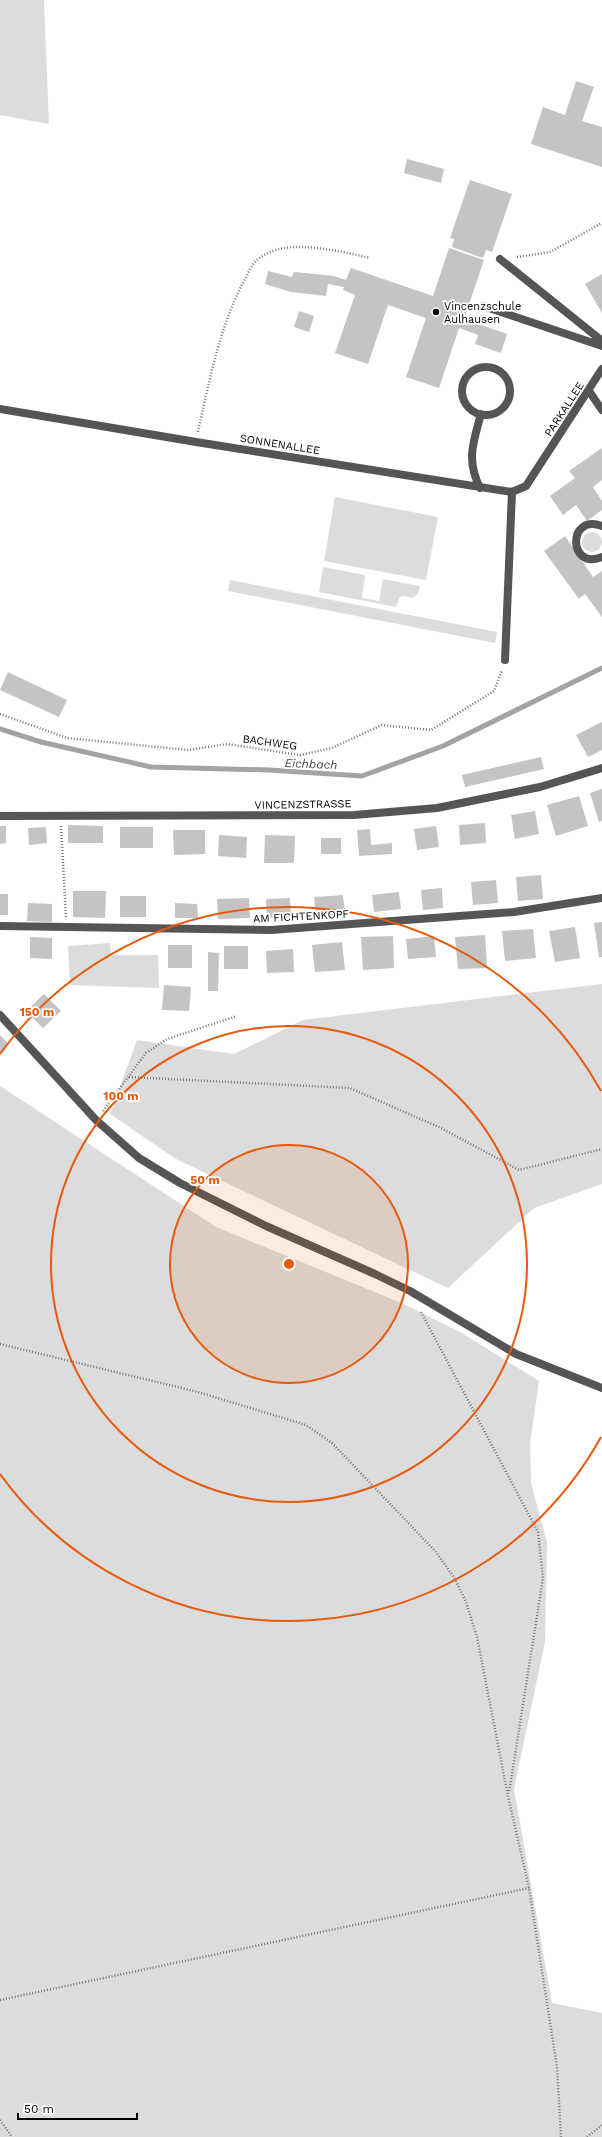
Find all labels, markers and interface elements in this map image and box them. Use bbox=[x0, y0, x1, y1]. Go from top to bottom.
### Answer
place label: Vincenzschule Aulhausen bbox=[444, 300, 521, 326]
marker: Vincenzschule Aulhausen bbox=[431, 307, 441, 317]
street label: PARKALLEE bbox=[542, 380, 587, 439]
street label: SONNENALLEE bbox=[239, 432, 321, 457]
street label: BACHWEG bbox=[242, 732, 298, 753]
water label: Eichbach bbox=[284, 756, 338, 772]
street label: VINCENZSTRASSE bbox=[254, 797, 352, 812]
street label: AM FICHTENKOPF bbox=[253, 907, 350, 926]
text: 150 m bbox=[20, 1005, 54, 1019]
text: 100 m bbox=[103, 1089, 139, 1103]
text: 50 m bbox=[190, 1173, 220, 1187]
centre of rings bbox=[282, 1257, 296, 1271]
scale bar bbox=[18, 2095, 137, 2121]
text: 50 m bbox=[24, 2102, 54, 2116]

